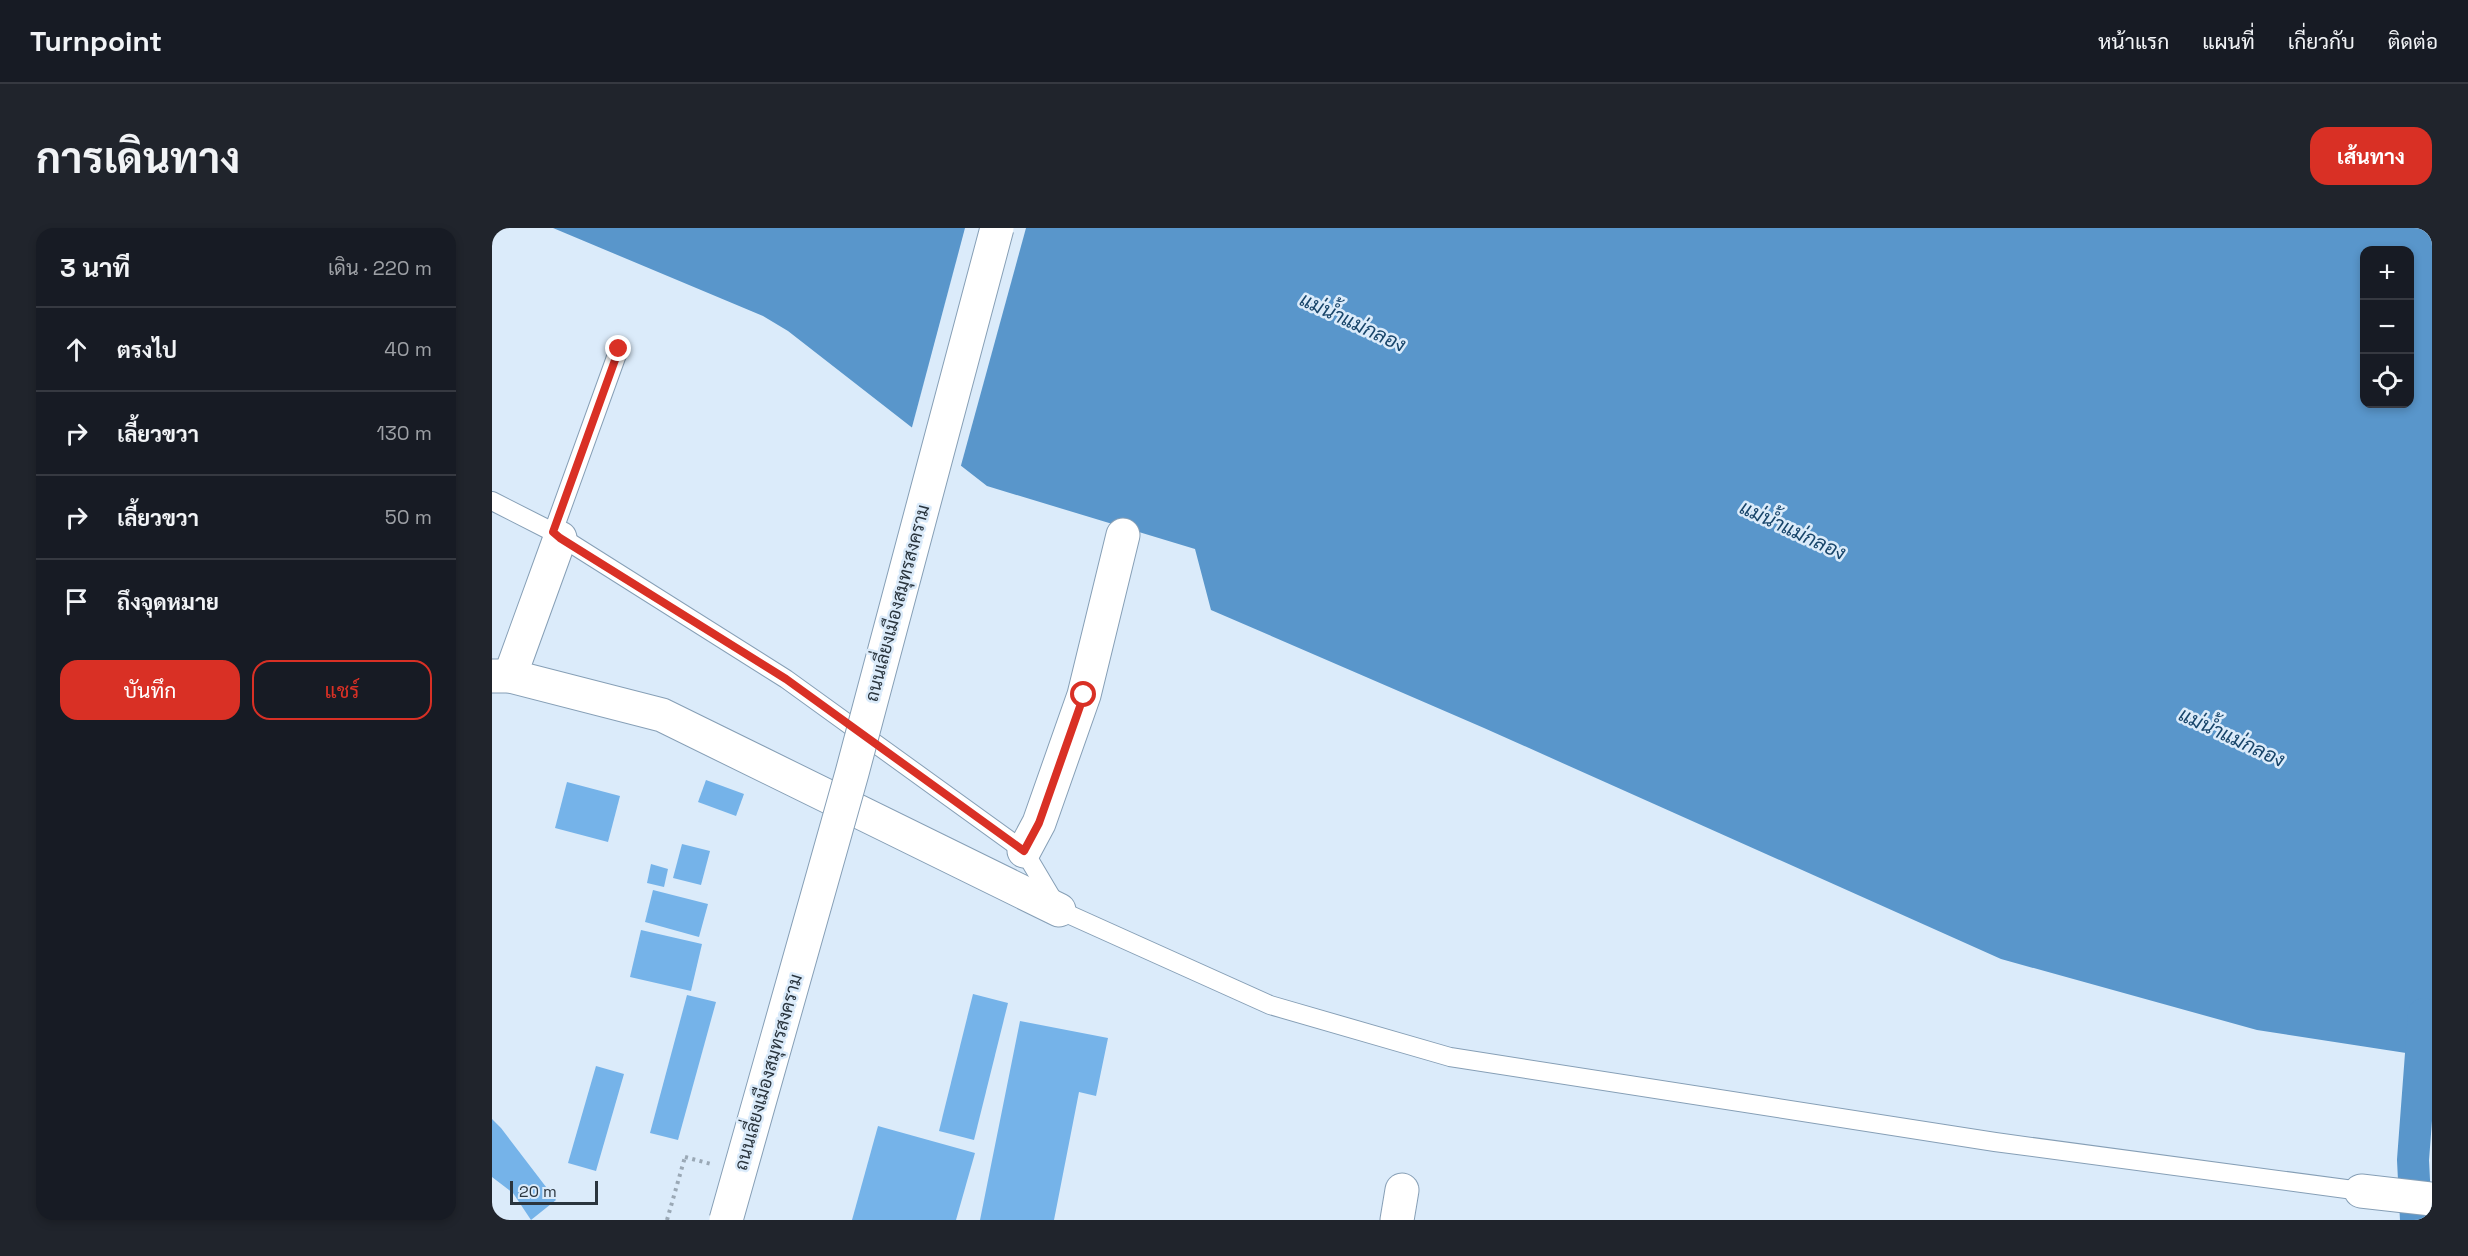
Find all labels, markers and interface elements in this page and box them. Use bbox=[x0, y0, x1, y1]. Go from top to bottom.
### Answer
text: Turnpoint bbox=[30, 23, 162, 59]
text: หน้าแรก bbox=[2098, 28, 2169, 55]
text: แผนที่ bbox=[2202, 28, 2255, 55]
text: เกี่ยวกับ bbox=[2288, 28, 2355, 55]
text: ติดต่อ bbox=[2388, 28, 2438, 55]
button: เส้นทาง bbox=[2310, 127, 2432, 185]
text: การเดินทาง bbox=[36, 132, 240, 185]
map controls bbox=[2360, 246, 2414, 408]
button: + bbox=[2360, 246, 2414, 300]
text: 3 นาที bbox=[60, 251, 130, 285]
text: เดิน · 220 m bbox=[328, 255, 432, 281]
water label: แม่น้ำแม่กลอง bbox=[1296, 282, 1412, 358]
button: − bbox=[2360, 300, 2414, 354]
icon: ahead bbox=[60, 333, 93, 366]
route end bbox=[605, 335, 631, 361]
text: ตรงไป bbox=[117, 336, 177, 364]
text: 40 m bbox=[384, 336, 432, 362]
button: locate bbox=[2360, 354, 2414, 408]
icon: right bbox=[60, 417, 93, 450]
text: เลี้ยวขวา bbox=[117, 420, 199, 448]
text: 130 m bbox=[376, 420, 432, 446]
water label: แม่น้ำแม่กลอง bbox=[1736, 490, 1852, 566]
icon: right bbox=[60, 501, 93, 534]
street label: ถนนเลี่ยงเมืองสมุทรสงคราม bbox=[856, 501, 935, 704]
text: เลี้ยวขวา bbox=[117, 504, 199, 532]
text: 50 m bbox=[385, 504, 432, 530]
icon: arrive bbox=[60, 585, 93, 618]
text: ถึงจุดหมาย bbox=[117, 588, 219, 616]
button: บันทึก bbox=[60, 660, 240, 720]
button: แชร์ bbox=[252, 660, 432, 720]
route start bbox=[1070, 681, 1096, 707]
water label: แม่น้ำแม่กลอง bbox=[2175, 697, 2291, 773]
street label: ถนนเลี่ยงเมืองสมุทรสงคราม bbox=[725, 970, 808, 1173]
scale bar bbox=[510, 1178, 598, 1206]
text: 20 m bbox=[519, 1181, 557, 1202]

